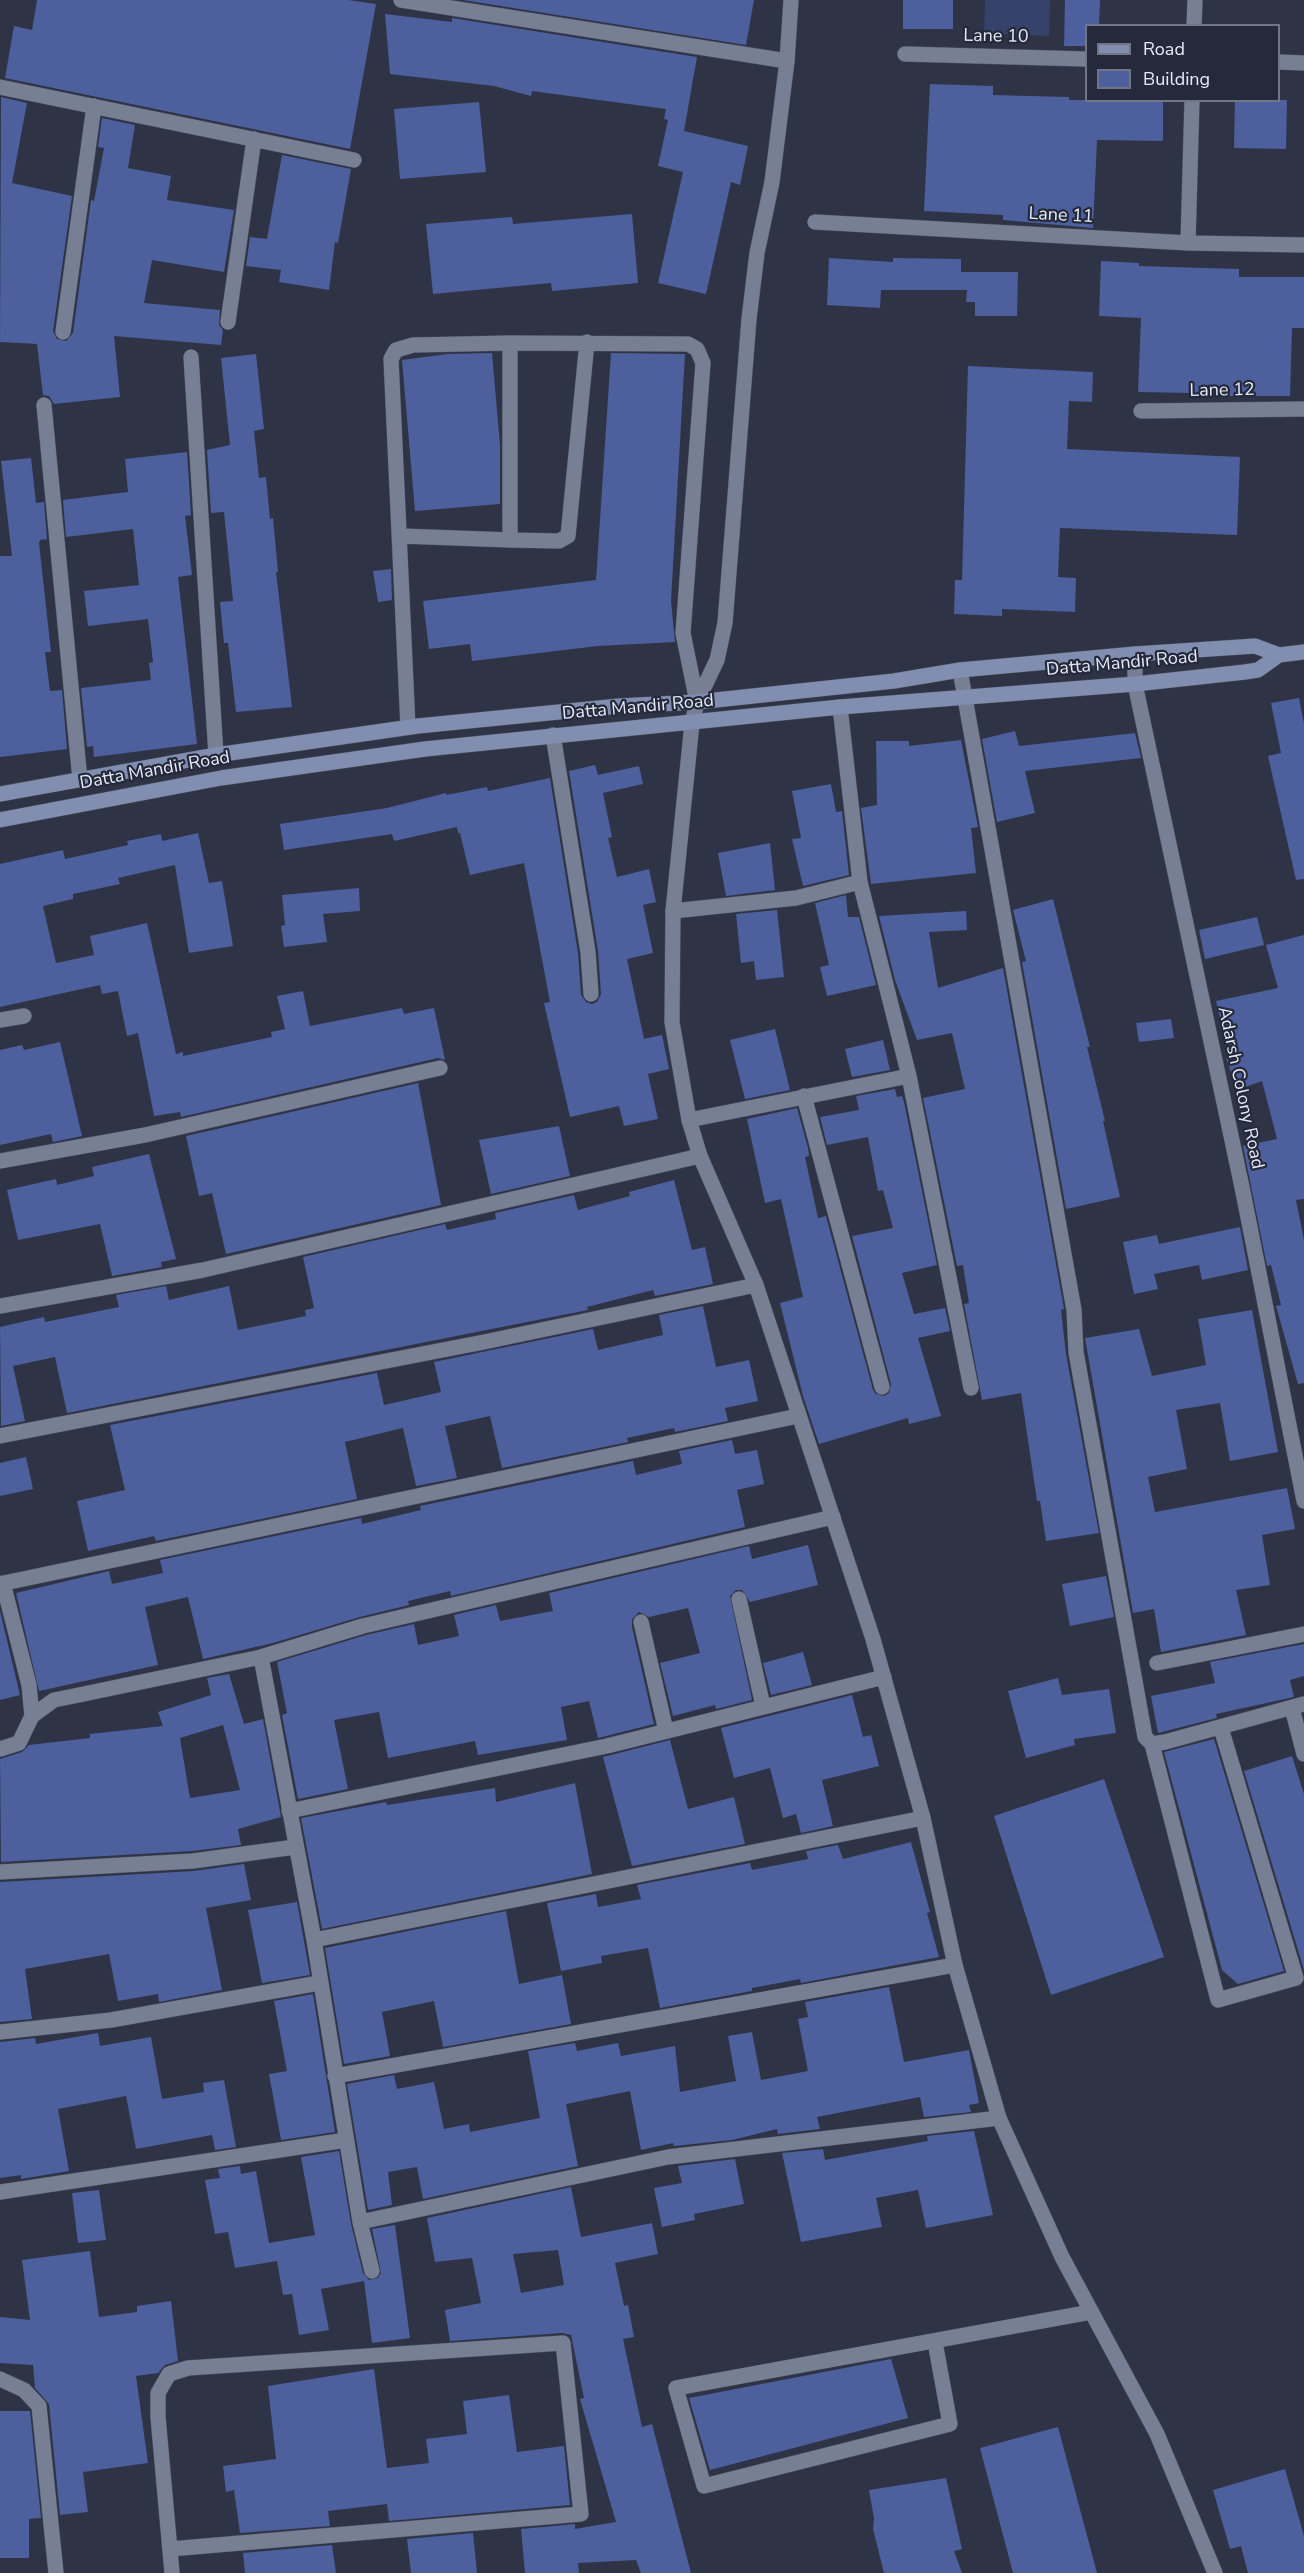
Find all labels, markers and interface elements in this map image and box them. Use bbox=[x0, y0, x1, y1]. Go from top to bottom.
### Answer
legend bbox=[1085, 24, 1280, 102]
street label: Lane 10 bbox=[963, 26, 1029, 48]
text: Road bbox=[1143, 37, 1185, 61]
text: Building bbox=[1143, 67, 1210, 91]
street label: Lane 11 bbox=[1028, 204, 1094, 228]
street label: Lane 12 bbox=[1189, 380, 1255, 402]
street label: Datta Mandir Road bbox=[1045, 647, 1199, 681]
street label: Datta Mandir Road bbox=[561, 691, 715, 725]
street label: Datta Mandir Road bbox=[78, 747, 232, 795]
street label: Adarsh Colony Road bbox=[1212, 1005, 1268, 1171]

